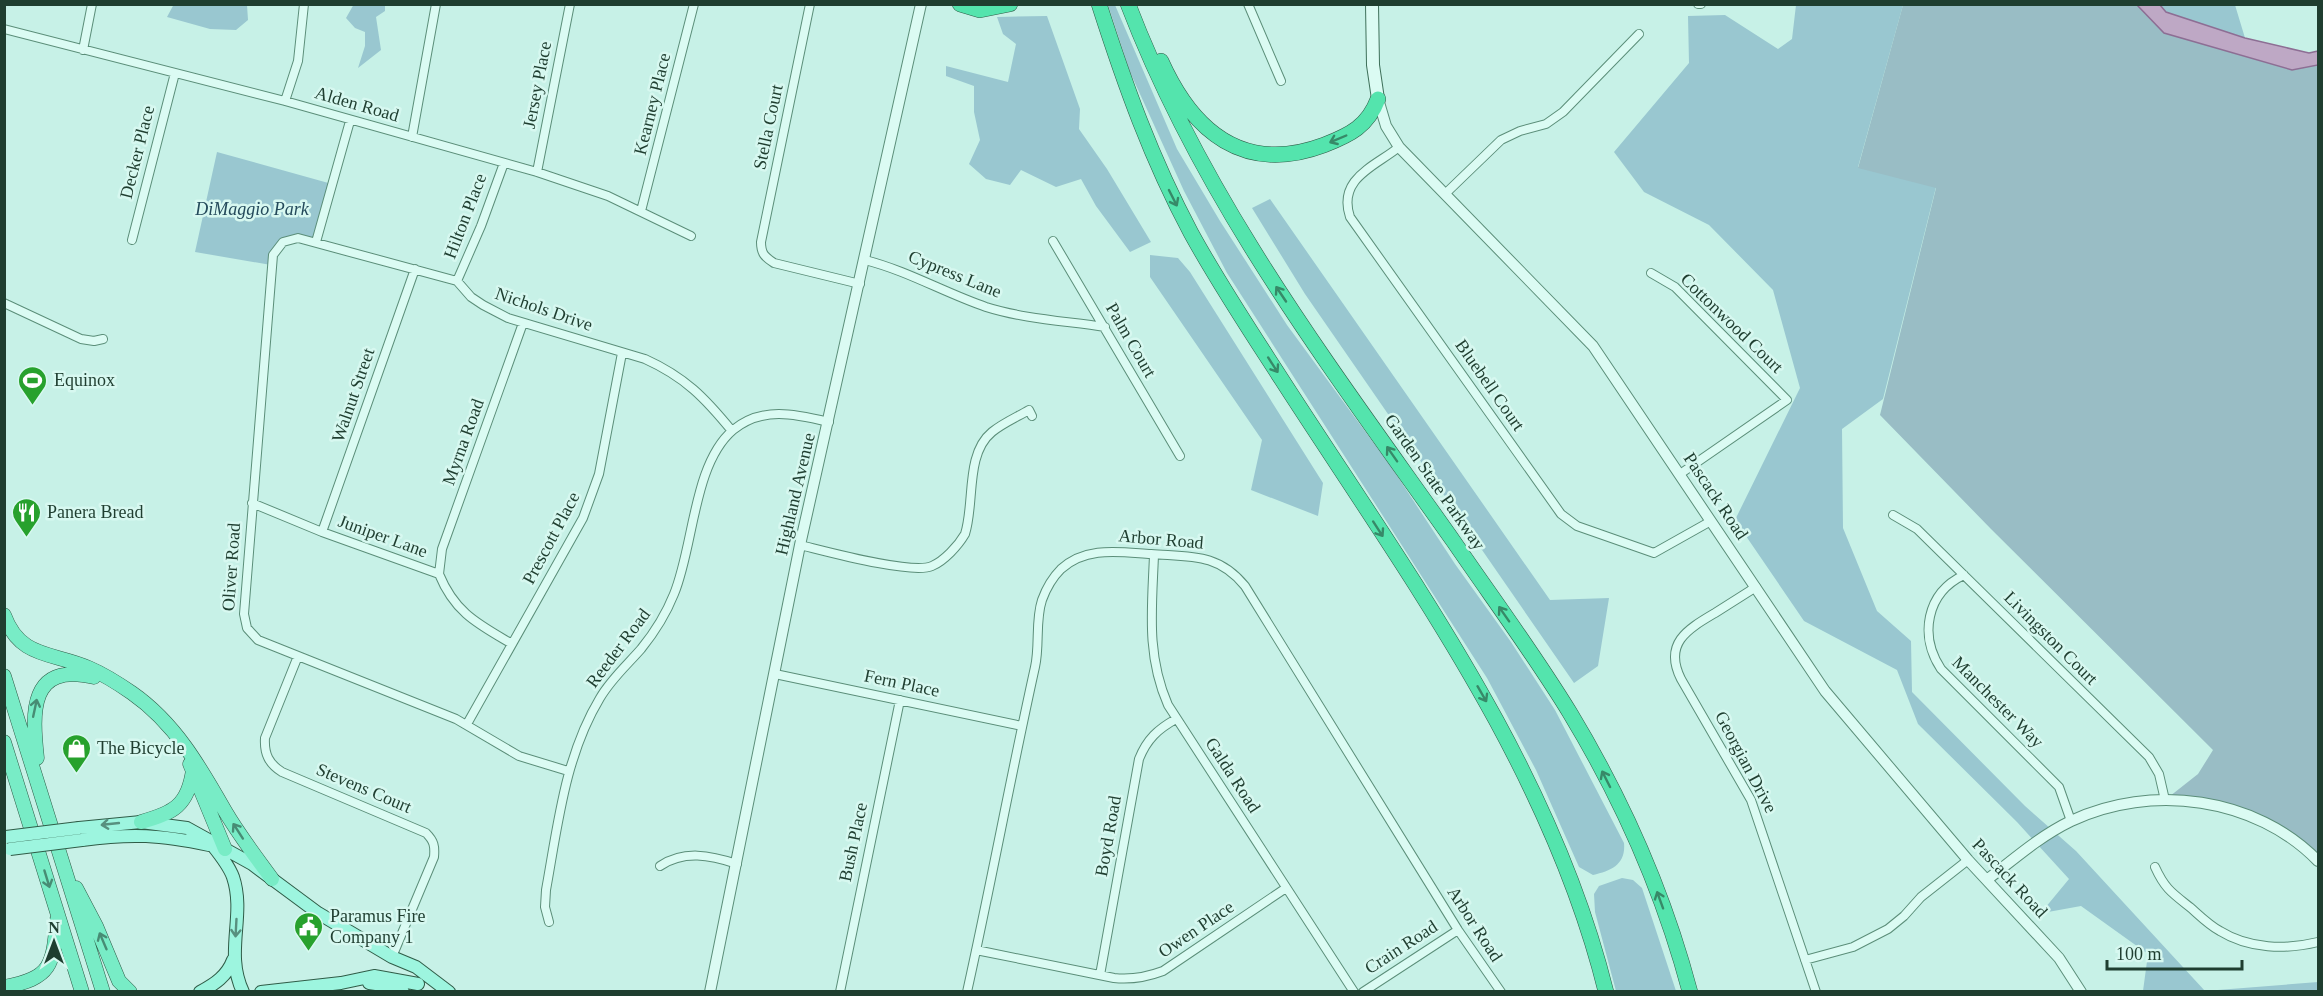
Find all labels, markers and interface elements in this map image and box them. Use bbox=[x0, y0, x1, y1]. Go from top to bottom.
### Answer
street label: Jersey Place bbox=[519, 40, 555, 130]
street label: Kearney Place bbox=[630, 51, 674, 157]
street label: Alden Road bbox=[313, 82, 401, 126]
street label: Stella Court bbox=[749, 83, 787, 171]
street label: Decker Place bbox=[116, 103, 158, 201]
one-way arrow bbox=[1330, 134, 1348, 145]
street label: Hilton Place bbox=[440, 171, 490, 261]
one-way arrow bbox=[1167, 189, 1179, 206]
park label: DiMaggio Park bbox=[194, 199, 310, 219]
street label: Cypress Lane bbox=[906, 246, 1004, 302]
street label: Cottonwood Court bbox=[1677, 269, 1787, 377]
street label: Nichols Drive bbox=[493, 283, 595, 335]
one-way arrow bbox=[1275, 286, 1287, 302]
street label: Palm Court bbox=[1102, 299, 1160, 381]
street label: Bluebell Court bbox=[1451, 336, 1529, 434]
street label: Walnut Street bbox=[328, 345, 378, 445]
one-way arrow bbox=[1266, 357, 1279, 374]
sports icon: Equinox bbox=[17, 364, 49, 406]
place label: Equinox bbox=[54, 370, 115, 390]
street label: Myrna Road bbox=[438, 396, 488, 488]
street label: Garden State Parkway bbox=[1381, 410, 1489, 554]
street label: Highland Avenue bbox=[771, 431, 819, 557]
one-way arrow bbox=[1386, 446, 1398, 463]
street label: Pascack Road bbox=[1680, 449, 1752, 543]
street label: Prescott Place bbox=[518, 489, 584, 587]
restaurant icon: Panera Bread bbox=[10, 496, 42, 538]
place label: Panera Bread bbox=[47, 502, 143, 522]
street label: Juniper Lane bbox=[336, 511, 430, 561]
one-way arrow bbox=[1372, 521, 1385, 538]
street label: Oliver Road bbox=[218, 522, 244, 612]
street label: Arbor Road bbox=[1118, 525, 1204, 553]
street label: Livingston Court bbox=[2000, 587, 2102, 689]
street label: Reeder Road bbox=[582, 605, 654, 691]
one-way arrow bbox=[1498, 606, 1510, 622]
street label: Manchester Way bbox=[1948, 652, 2048, 752]
street label: Fern Place bbox=[863, 665, 941, 701]
one-way arrow bbox=[1477, 685, 1489, 702]
one-way arrow bbox=[30, 699, 41, 718]
street label: Georgian Drive bbox=[1711, 708, 1781, 816]
shop icon: The Bicycle bbox=[60, 732, 92, 774]
street label: Galda Road bbox=[1201, 734, 1265, 816]
place label: The Bicycle bbox=[97, 738, 184, 758]
street label: Stevens Court bbox=[313, 759, 415, 817]
one-way arrow bbox=[1600, 771, 1612, 789]
street label: Boyd Road bbox=[1091, 794, 1125, 878]
street label: Bush Place bbox=[835, 801, 871, 883]
one-way arrow bbox=[100, 819, 120, 830]
one-way arrow bbox=[232, 823, 244, 840]
street label: Pascack Road bbox=[1968, 834, 2052, 922]
one-way arrow bbox=[42, 869, 53, 888]
street label: Arbor Road bbox=[1443, 883, 1507, 965]
one-way arrow bbox=[1653, 891, 1664, 910]
street label: Owen Place bbox=[1155, 897, 1237, 961]
place label: Paramus Fire Company 1 bbox=[330, 906, 425, 947]
public building icon: Paramus Fire Company 1 bbox=[293, 910, 325, 952]
north arrow bbox=[24, 912, 84, 972]
street label: Crain Road bbox=[1361, 916, 1441, 978]
one-way arrow bbox=[231, 917, 242, 937]
text: N bbox=[48, 919, 60, 936]
one-way arrow bbox=[97, 932, 108, 951]
scale bar bbox=[2107, 933, 2242, 971]
text: 100 m bbox=[2116, 944, 2162, 964]

